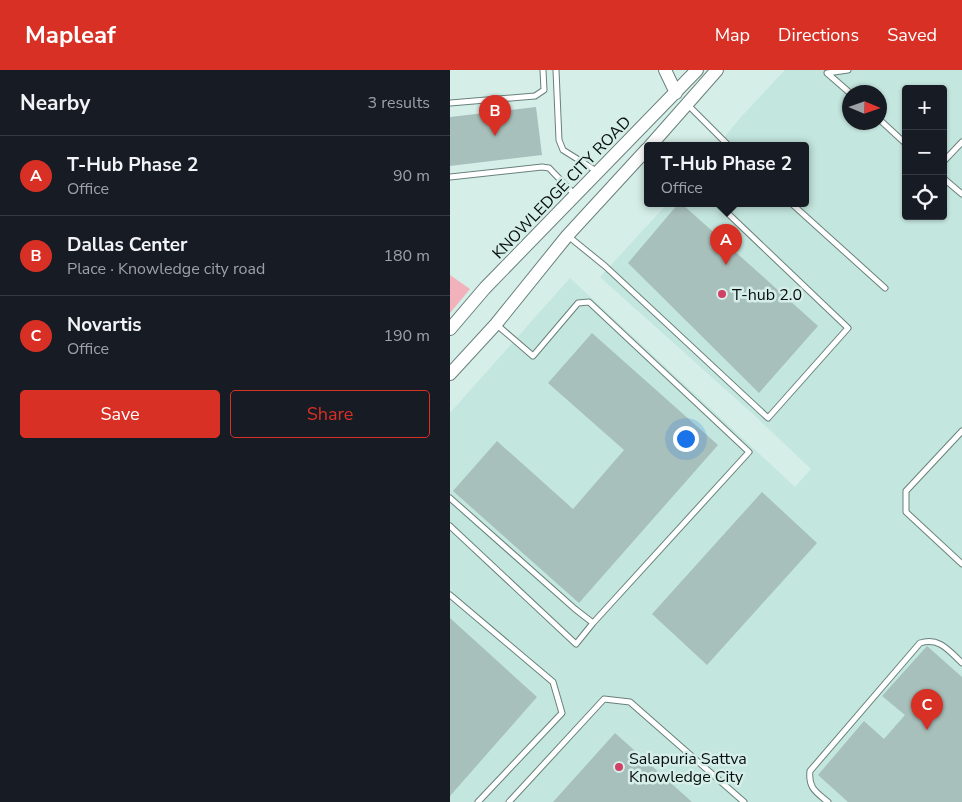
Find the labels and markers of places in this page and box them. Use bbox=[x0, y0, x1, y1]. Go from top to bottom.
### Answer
pin: B bbox=[479, 95, 511, 136]
pin: A bbox=[710, 224, 742, 265]
place label: T-hub 2.0 bbox=[732, 284, 802, 306]
marker: T-hub 2.0 bbox=[716, 288, 728, 300]
pin: C bbox=[911, 689, 943, 730]
place label: Salapuria Sattva Knowledge City bbox=[629, 748, 747, 788]
marker: Salapuria Sattva Knowledge City bbox=[613, 761, 625, 773]

